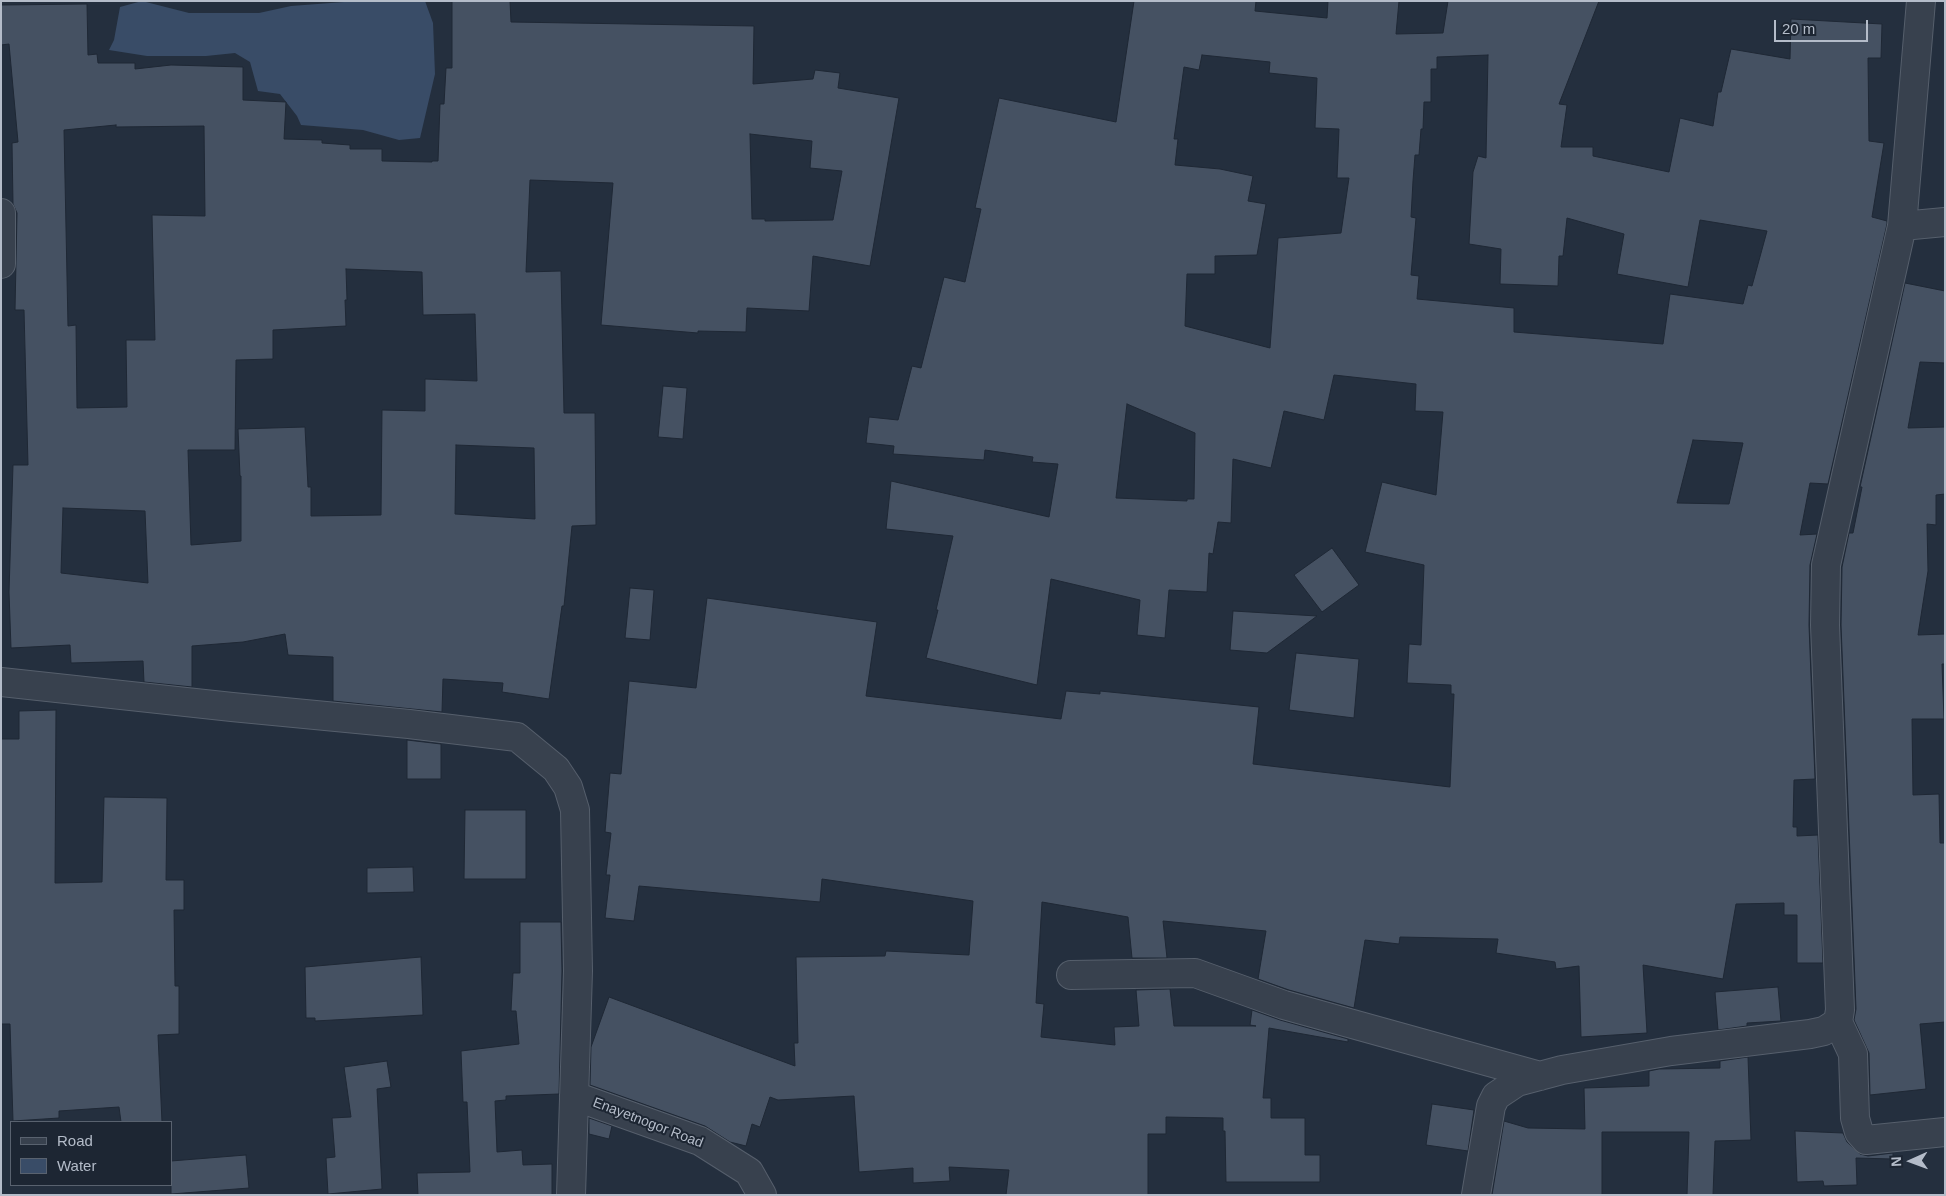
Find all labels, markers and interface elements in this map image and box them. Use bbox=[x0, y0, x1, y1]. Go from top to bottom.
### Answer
scale bar bbox=[1776, 10, 1870, 42]
text: 20 m bbox=[1782, 20, 1815, 37]
street label: Enayetnogor Road bbox=[590, 1094, 706, 1152]
legend bbox=[10, 1121, 172, 1186]
text: Road bbox=[57, 1132, 93, 1149]
north arrow bbox=[1886, 1136, 1936, 1186]
text: N bbox=[1888, 1156, 1904, 1167]
text: Water bbox=[57, 1157, 96, 1174]

